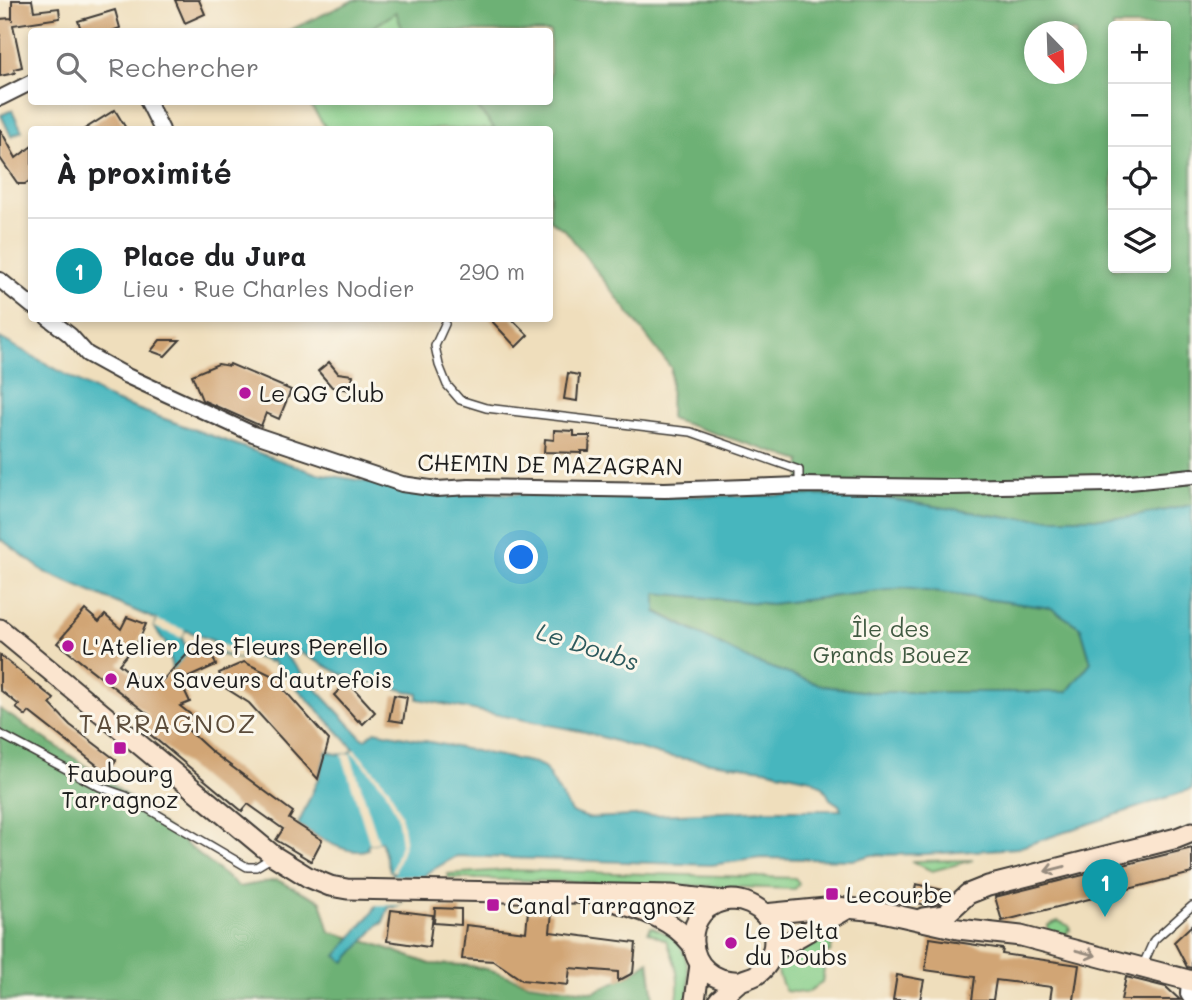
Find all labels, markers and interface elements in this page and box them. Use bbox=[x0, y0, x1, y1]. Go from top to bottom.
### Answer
north arrow bbox=[1024, 21, 1087, 84]
map controls bbox=[1108, 21, 1171, 273]
button: + bbox=[1108, 21, 1171, 84]
search box bbox=[28, 28, 553, 105]
icon: search bbox=[52, 48, 90, 86]
text: Rechercher bbox=[108, 50, 259, 84]
button: − bbox=[1108, 84, 1171, 147]
button: locate bbox=[1108, 147, 1171, 210]
text: À proximité bbox=[56, 152, 232, 192]
button: layers bbox=[1108, 210, 1171, 273]
text: Place du Jura bbox=[123, 239, 306, 273]
text: 1 bbox=[74, 256, 84, 286]
text: 290 m bbox=[459, 256, 525, 286]
text: Lieu · Rue Charles Nodier bbox=[123, 273, 414, 303]
place label: Le QG Club bbox=[259, 378, 385, 408]
marker: Le QG Club bbox=[237, 385, 253, 401]
street label: CHEMIN DE MAZAGRAN bbox=[417, 447, 683, 481]
your location bbox=[504, 540, 538, 574]
park label: Île des Grands Bouez bbox=[813, 613, 969, 669]
water label: Le Doubs bbox=[533, 615, 643, 677]
place label: L'Atelier des Fleurs Perello bbox=[82, 631, 388, 661]
marker: L'Atelier des Fleurs Perello bbox=[60, 638, 76, 654]
place label: Aux Saveurs d'autrefois bbox=[125, 664, 392, 694]
marker: Aux Saveurs d'autrefois bbox=[103, 671, 119, 687]
district label: TARRAGNOZ bbox=[79, 706, 257, 740]
marker: Faubourg Tarragnoz bbox=[112, 740, 128, 756]
place label: Faubourg Tarragnoz bbox=[61, 758, 179, 814]
pin: 1 bbox=[1082, 859, 1128, 917]
one-way arrow bbox=[1045, 863, 1067, 876]
place label: Lecourbe bbox=[846, 879, 953, 909]
marker: Lecourbe bbox=[824, 886, 840, 902]
place label: Canal Tarragnoz bbox=[507, 890, 695, 920]
marker: Canal Tarragnoz bbox=[485, 897, 501, 913]
place label: Le Delta du Doubs bbox=[745, 915, 847, 971]
marker: Le Delta du Doubs bbox=[723, 935, 739, 951]
one-way arrow bbox=[1074, 947, 1097, 960]

